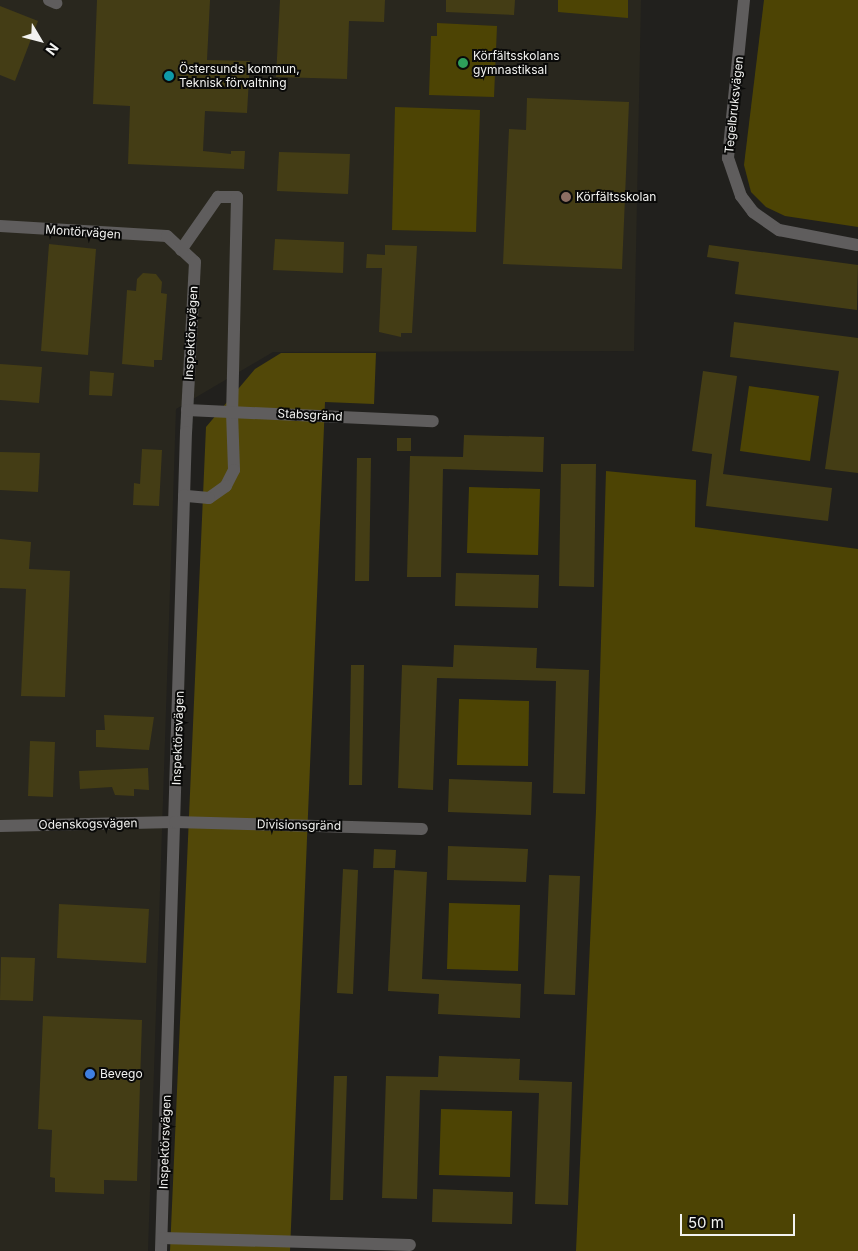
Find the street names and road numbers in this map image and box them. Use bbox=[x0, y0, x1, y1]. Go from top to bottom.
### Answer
street label: Tegelbruksvägen bbox=[722, 56, 746, 154]
street label: Montörvägen bbox=[45, 222, 121, 242]
street label: Inspektörsvägen bbox=[181, 286, 201, 380]
street label: Stabsgränd bbox=[277, 406, 343, 424]
street label: Inspektörsvägen bbox=[169, 691, 187, 785]
street label: Odenskogsvägen bbox=[38, 816, 138, 832]
street label: Divisionsgränd bbox=[257, 817, 341, 833]
street label: Inspektörsvägen bbox=[156, 1095, 174, 1189]

